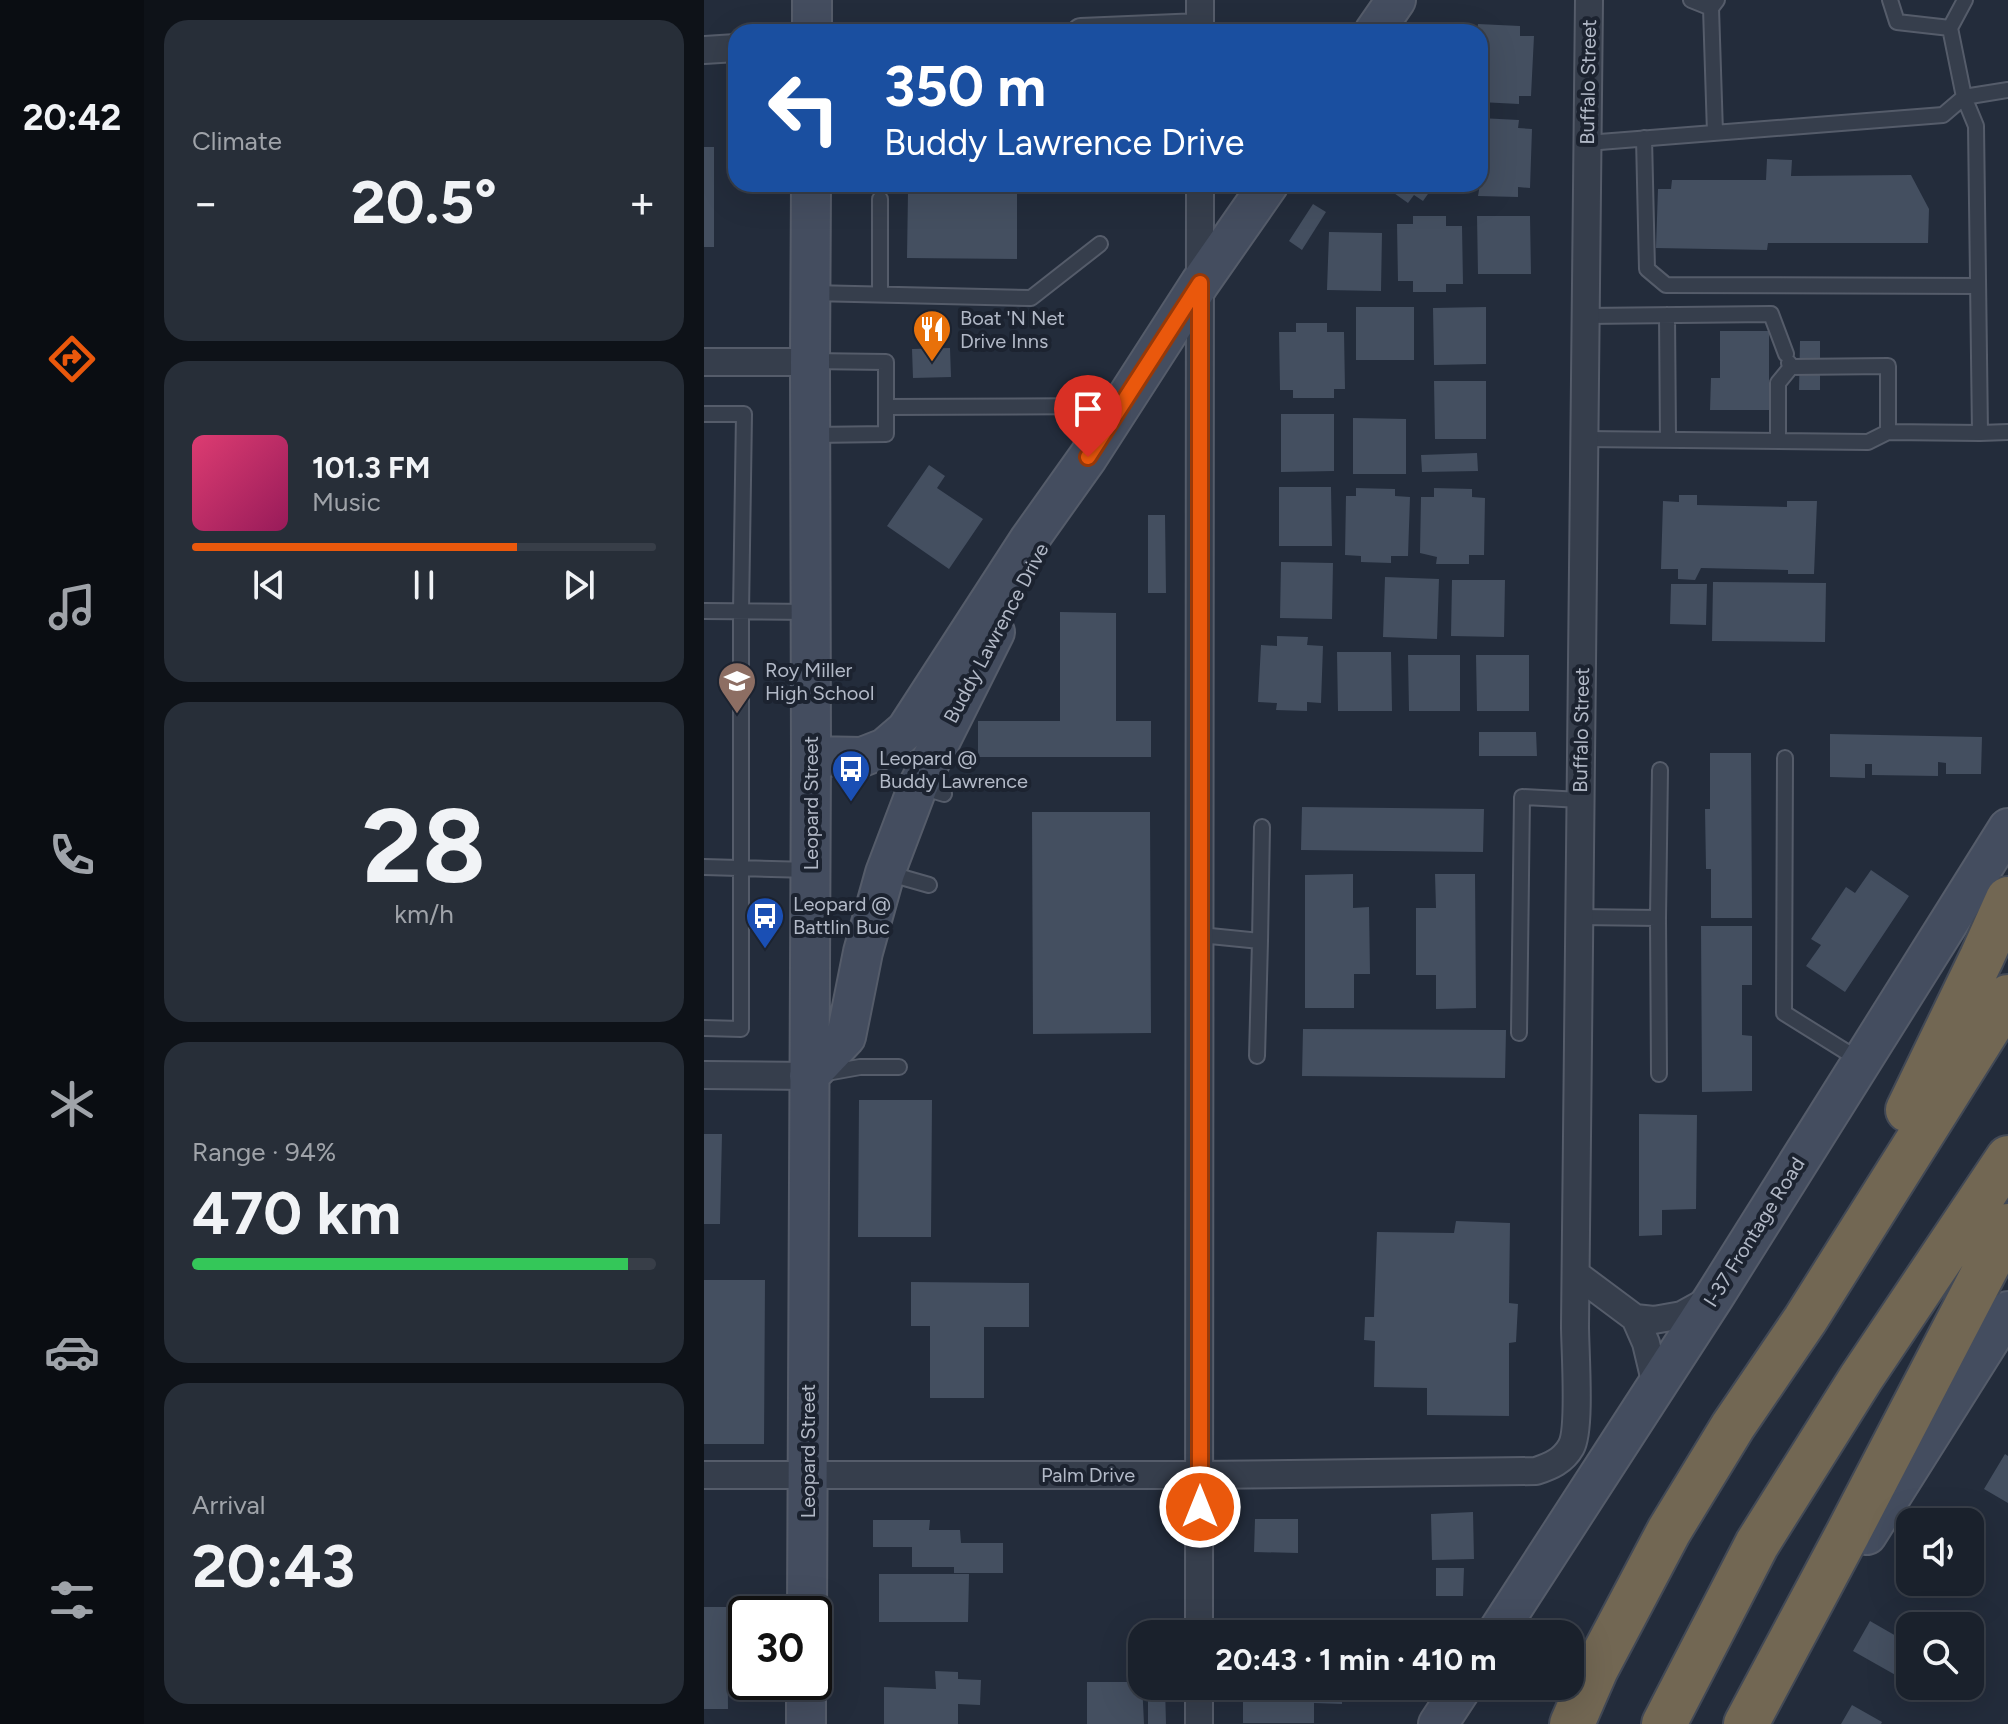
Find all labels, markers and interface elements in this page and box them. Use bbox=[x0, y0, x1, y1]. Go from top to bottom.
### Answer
street label: Buffalo Street bbox=[1575, 19, 1601, 145]
text: 350 m bbox=[884, 53, 1046, 120]
icon: left bbox=[752, 56, 856, 160]
text: 20:42 bbox=[23, 96, 121, 139]
text: Buddy Lawrence Drive bbox=[884, 121, 1244, 164]
text: Climate bbox=[192, 125, 282, 157]
text: 20.5° bbox=[351, 166, 497, 238]
text: − bbox=[192, 176, 219, 229]
text: + bbox=[629, 176, 656, 229]
place label: Boat 'N Net Drive Inns bbox=[960, 306, 1065, 353]
restaurant icon: Boat 'N Net Drive Inns bbox=[911, 308, 953, 363]
icon: directions bbox=[44, 331, 100, 387]
pin bbox=[1054, 375, 1122, 457]
icon: arrive bbox=[1066, 387, 1110, 431]
text: 101.3 FM bbox=[312, 449, 430, 486]
text: Music bbox=[312, 486, 381, 518]
street label: Buddy Lawrence Drive bbox=[938, 539, 1054, 727]
icon: previous bbox=[247, 563, 291, 607]
icon: pause bbox=[402, 563, 446, 607]
icon: next bbox=[557, 563, 601, 607]
icon: music bbox=[44, 579, 100, 635]
place label: Roy Miller High School bbox=[765, 658, 874, 705]
school or university icon: Roy Miller High School bbox=[716, 660, 758, 715]
street label: Buffalo Street bbox=[1568, 667, 1594, 793]
street label: Leopard Street bbox=[799, 736, 823, 870]
place label: Leopard @ Buddy Lawrence bbox=[879, 746, 1028, 793]
bus stop icon: Leopard @ Buddy Lawrence bbox=[830, 748, 872, 803]
text: 28 bbox=[362, 783, 486, 908]
icon: phone bbox=[44, 827, 100, 883]
place label: Leopard @ Battlin Buc bbox=[793, 892, 891, 939]
bus stop icon: Leopard @ Battlin Buc bbox=[744, 895, 786, 950]
text: km/h bbox=[394, 898, 454, 930]
icon: climate bbox=[44, 1076, 100, 1132]
text: Range · 94% bbox=[192, 1136, 336, 1168]
street label: I-37 Frontage Road bbox=[1698, 1153, 1810, 1311]
text: 470 km bbox=[192, 1177, 401, 1249]
icon: car bbox=[44, 1324, 100, 1380]
street label: Leopard Street bbox=[796, 1384, 820, 1518]
street label: Palm Drive bbox=[1041, 1463, 1135, 1487]
position arrow bbox=[1158, 1465, 1242, 1549]
text: Arrival bbox=[192, 1489, 265, 1521]
map controls bbox=[1896, 1508, 1984, 1700]
button: sound bbox=[1896, 1508, 1984, 1596]
text: 20:43 bbox=[192, 1530, 355, 1602]
icon: filters bbox=[44, 1572, 100, 1628]
speed limit sign: 30 bbox=[728, 1596, 832, 1700]
button: search bbox=[1896, 1612, 1984, 1700]
text: 20:43 · 1 min · 410 m bbox=[1216, 1641, 1496, 1678]

